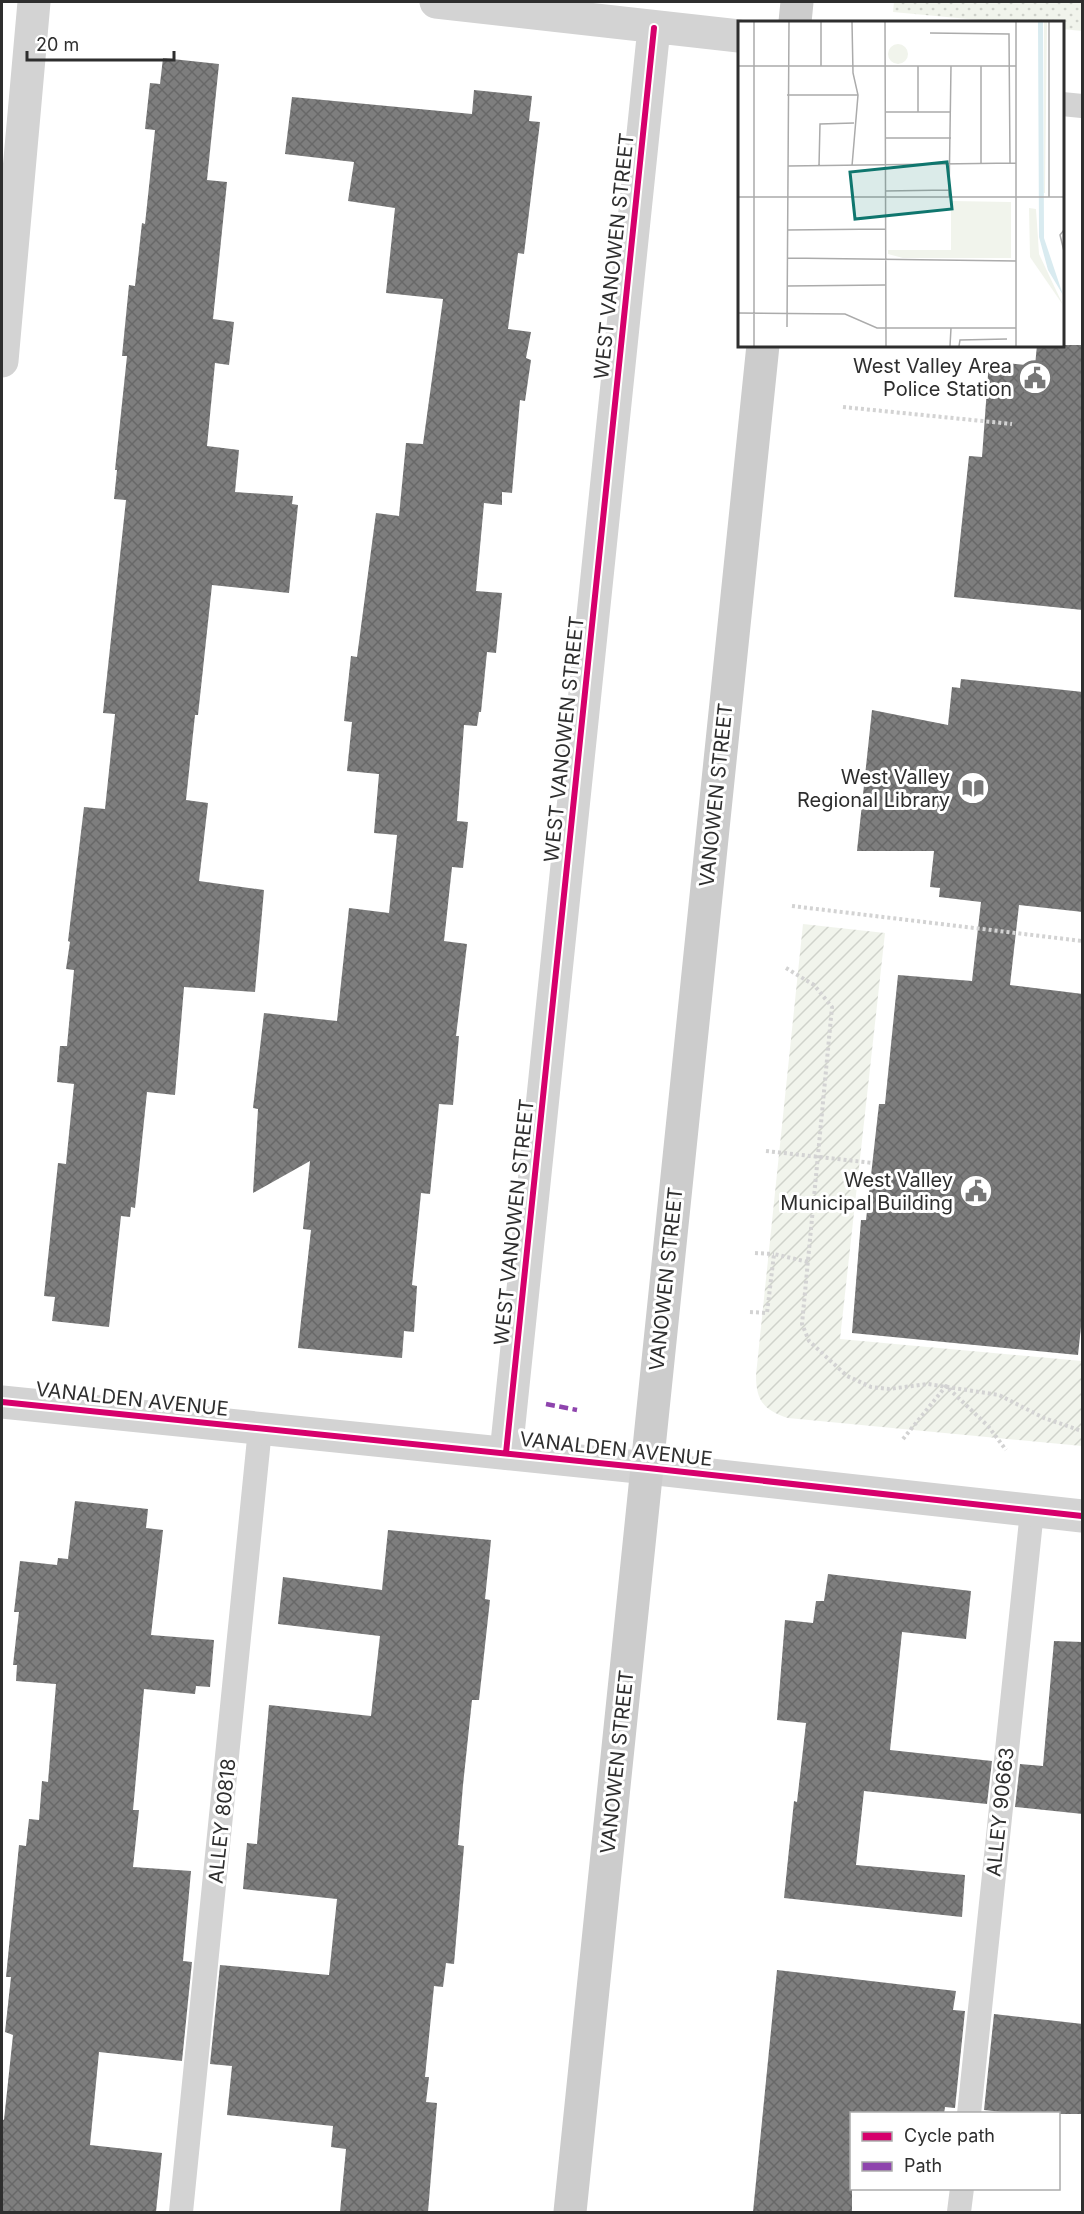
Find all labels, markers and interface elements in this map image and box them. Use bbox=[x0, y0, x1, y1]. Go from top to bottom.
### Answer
inset map bbox=[738, 21, 1063, 346]
scale bar bbox=[27, 24, 174, 62]
text: 20 m bbox=[36, 34, 79, 55]
street label: WEST VANOWEN STREET bbox=[589, 132, 639, 380]
place label: West Valley Area Police Station bbox=[853, 354, 1012, 401]
public building icon: West Valley Area Police Station bbox=[1017, 360, 1053, 396]
street label: WEST VANOWEN STREET bbox=[539, 615, 589, 863]
street label: VANOWEN STREET bbox=[694, 702, 738, 888]
place label: West Valley Regional Library bbox=[797, 765, 950, 812]
library icon: West Valley Regional Library bbox=[955, 770, 991, 806]
street label: WEST VANOWEN STREET bbox=[489, 1098, 539, 1346]
place label: West Valley Municipal Building bbox=[780, 1168, 953, 1215]
public building icon: West Valley Municipal Building bbox=[958, 1173, 994, 1209]
street label: VANOWEN STREET bbox=[644, 1186, 688, 1372]
street label: VANALDEN AVENUE bbox=[34, 1377, 230, 1421]
street label: VANALDEN AVENUE bbox=[518, 1427, 714, 1471]
street label: VANOWEN STREET bbox=[595, 1669, 639, 1855]
street label: ALLEY 90663 bbox=[981, 1746, 1019, 1878]
street label: ALLEY 80818 bbox=[204, 1757, 240, 1885]
legend bbox=[850, 2112, 1060, 2190]
text: Cycle path bbox=[904, 2125, 995, 2146]
text: Path bbox=[904, 2155, 942, 2176]

